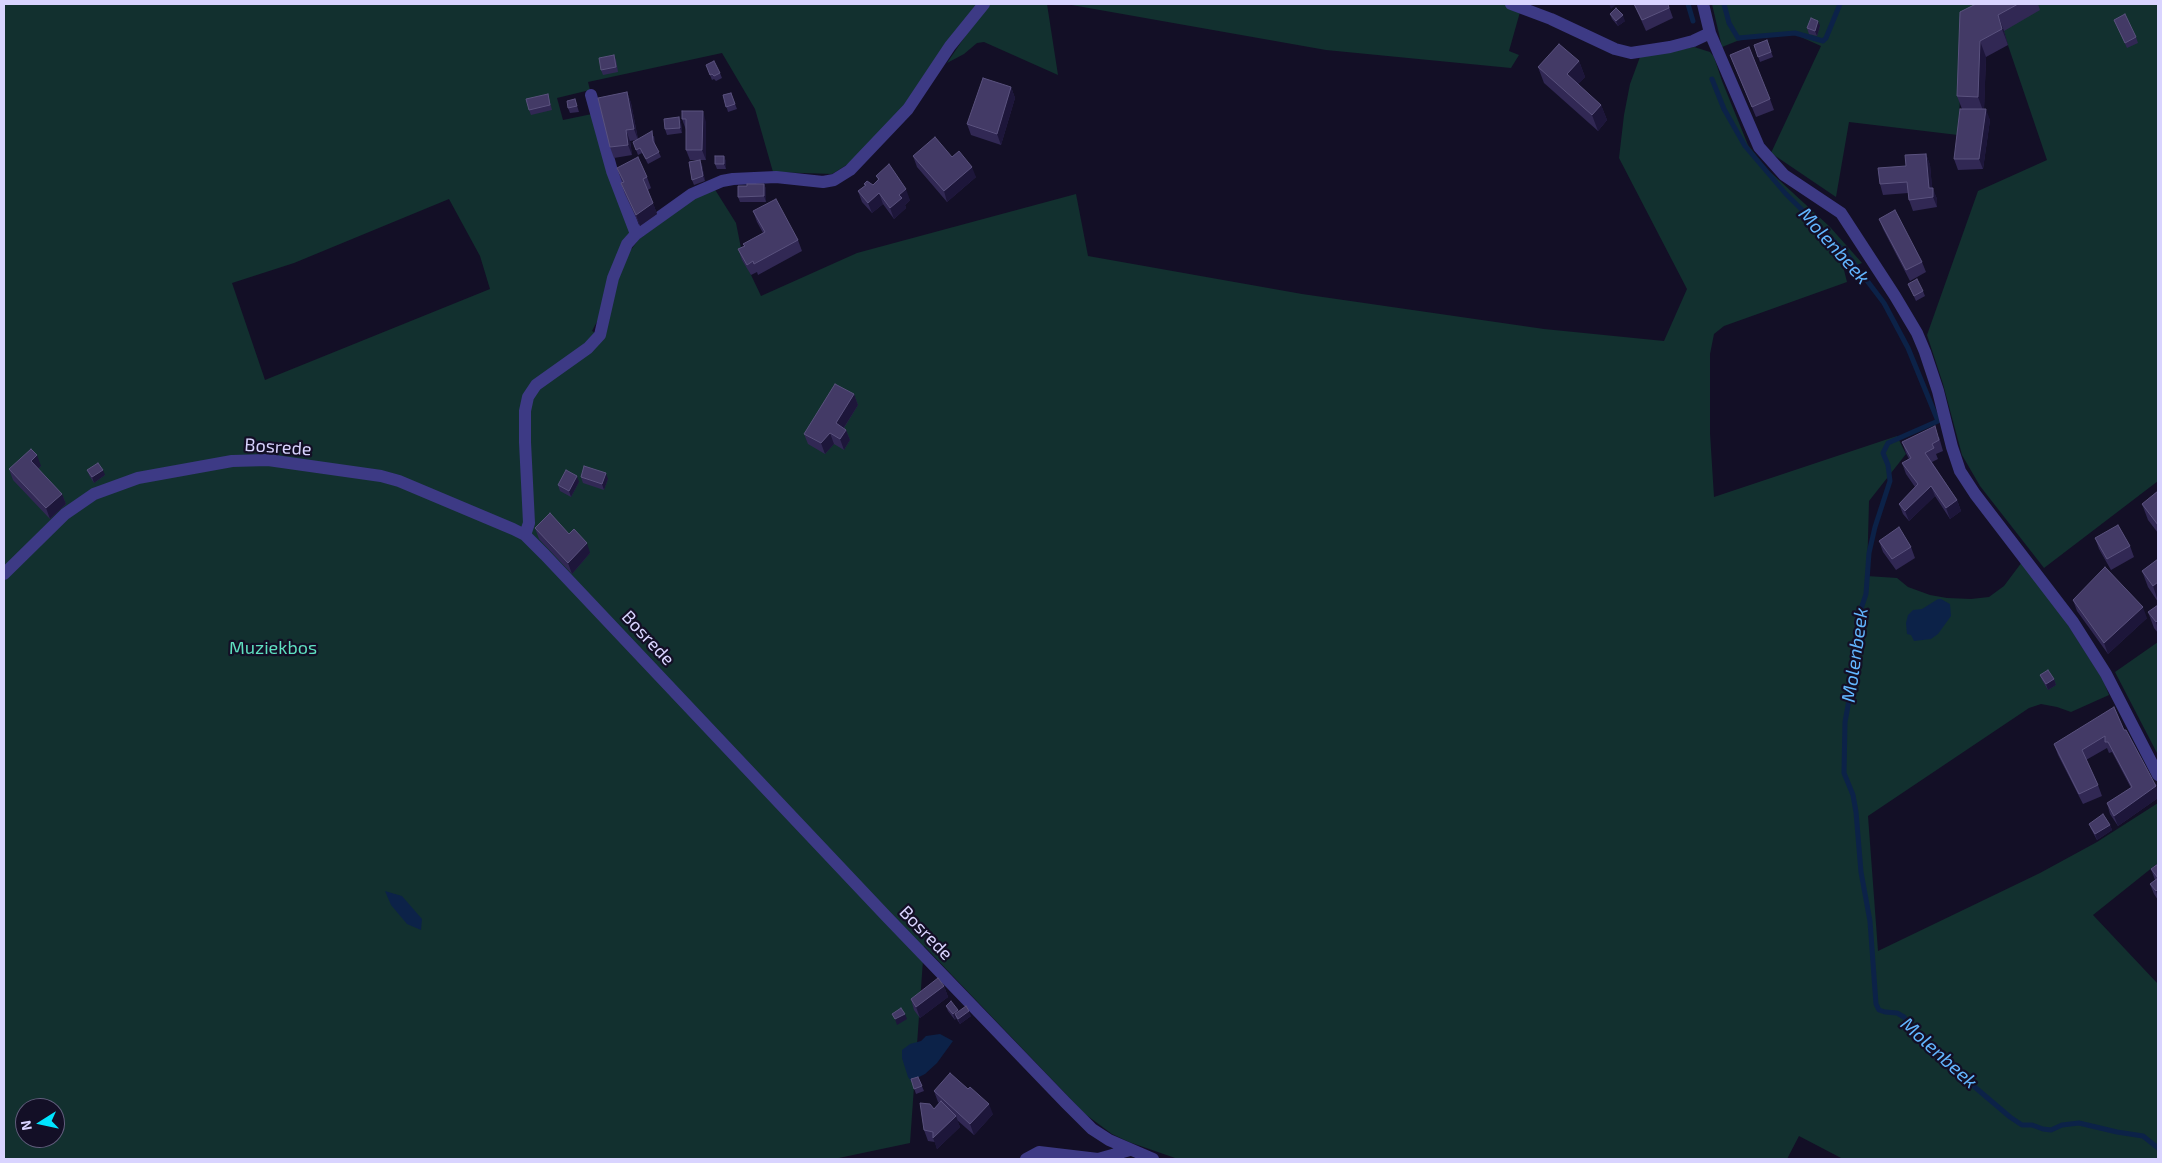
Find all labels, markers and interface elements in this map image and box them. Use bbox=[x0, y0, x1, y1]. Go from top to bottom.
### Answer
water label: Molenbeek bbox=[1794, 203, 1874, 289]
street label: Bosrede bbox=[244, 434, 312, 460]
street label: Bosrede bbox=[617, 606, 679, 670]
water label: Molenbeek bbox=[1837, 606, 1873, 704]
park label: Muziekbos bbox=[229, 637, 317, 659]
street label: Bosrede bbox=[895, 901, 957, 965]
water label: Molenbeek bbox=[1896, 1013, 1982, 1093]
north arrow bbox=[15, 1098, 65, 1148]
text: N bbox=[16, 1119, 35, 1132]

